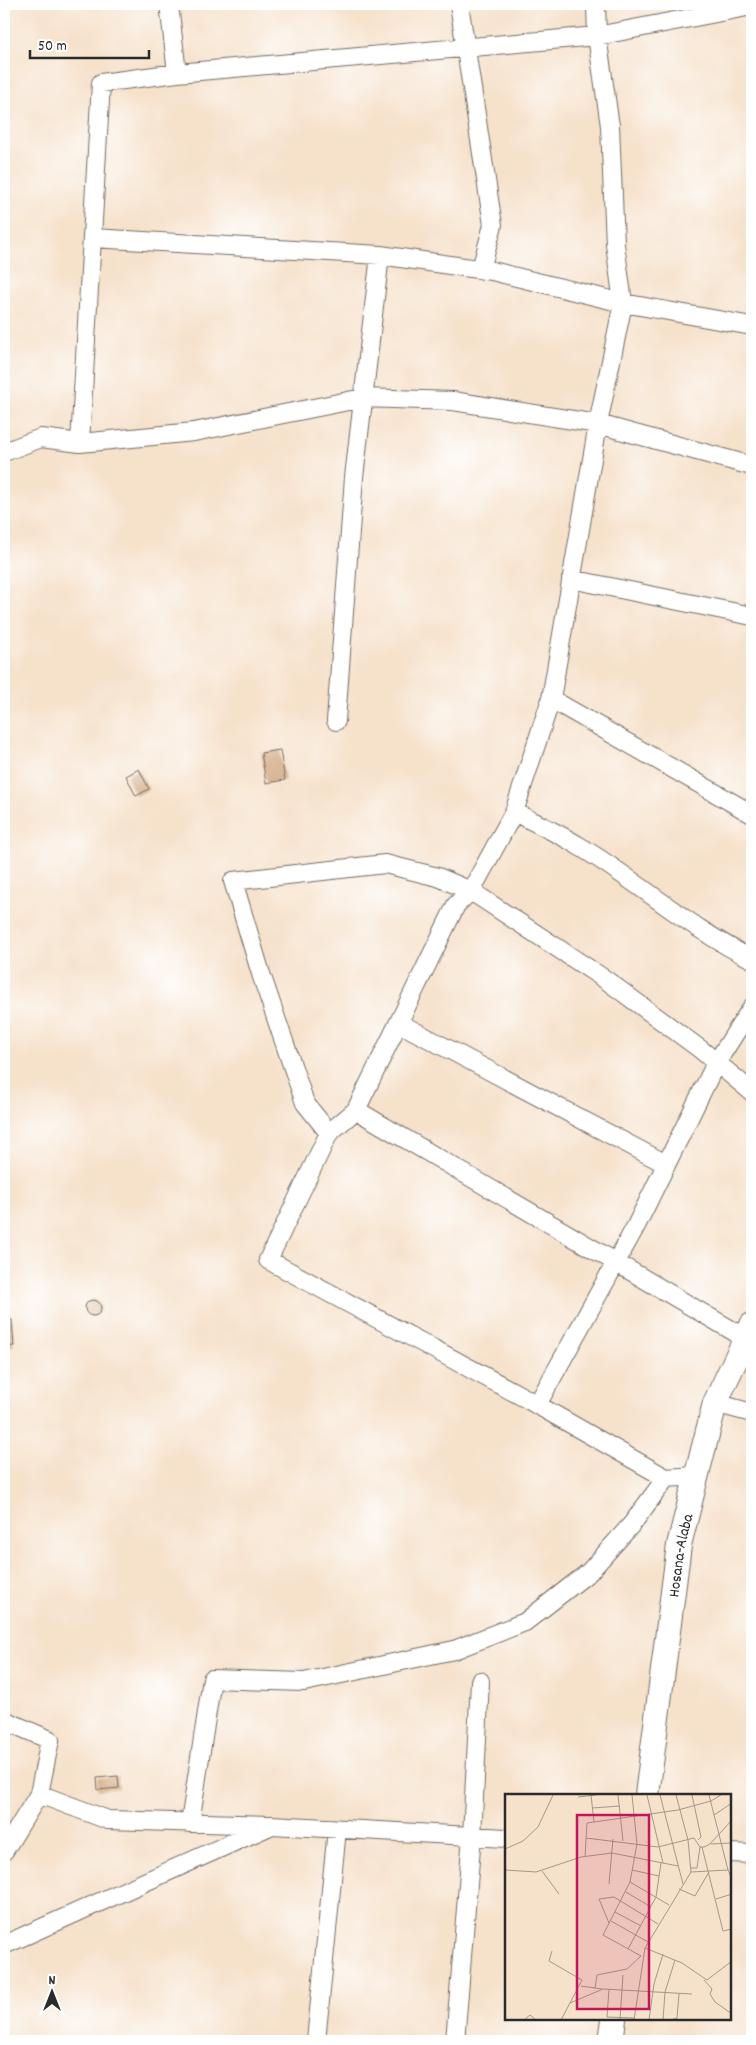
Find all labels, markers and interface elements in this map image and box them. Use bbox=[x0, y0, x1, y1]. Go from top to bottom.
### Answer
scale bar bbox=[30, 28, 149, 60]
text: 50 m bbox=[38, 36, 67, 58]
street label: Hosana-Alaba bbox=[663, 1511, 701, 1599]
inset map bbox=[505, 1794, 731, 2020]
north arrow bbox=[28, 1968, 78, 2018]
text: N bbox=[49, 1971, 56, 1991]

